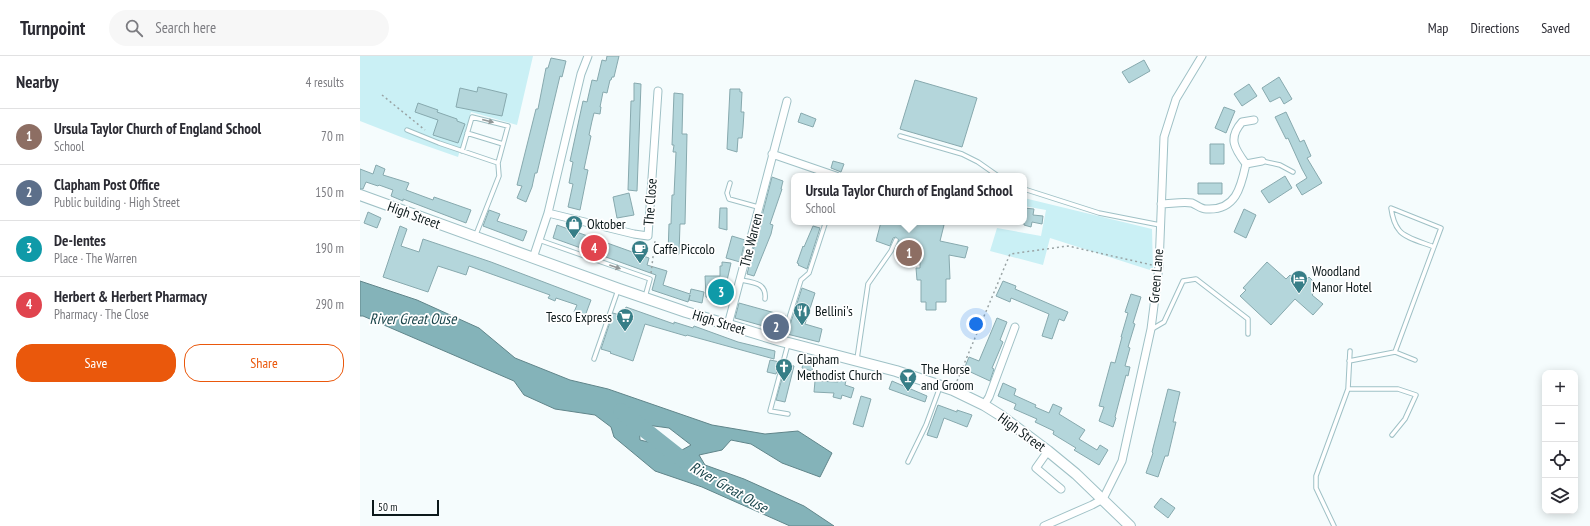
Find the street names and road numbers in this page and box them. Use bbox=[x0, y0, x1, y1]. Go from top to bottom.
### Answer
street label: The Close bbox=[639, 178, 661, 226]
street label: High Street bbox=[385, 197, 443, 233]
street label: The Warren bbox=[736, 211, 766, 269]
street label: Green Lane bbox=[1145, 248, 1167, 304]
street label: High Street bbox=[690, 305, 748, 339]
street label: High Street bbox=[995, 409, 1050, 455]

